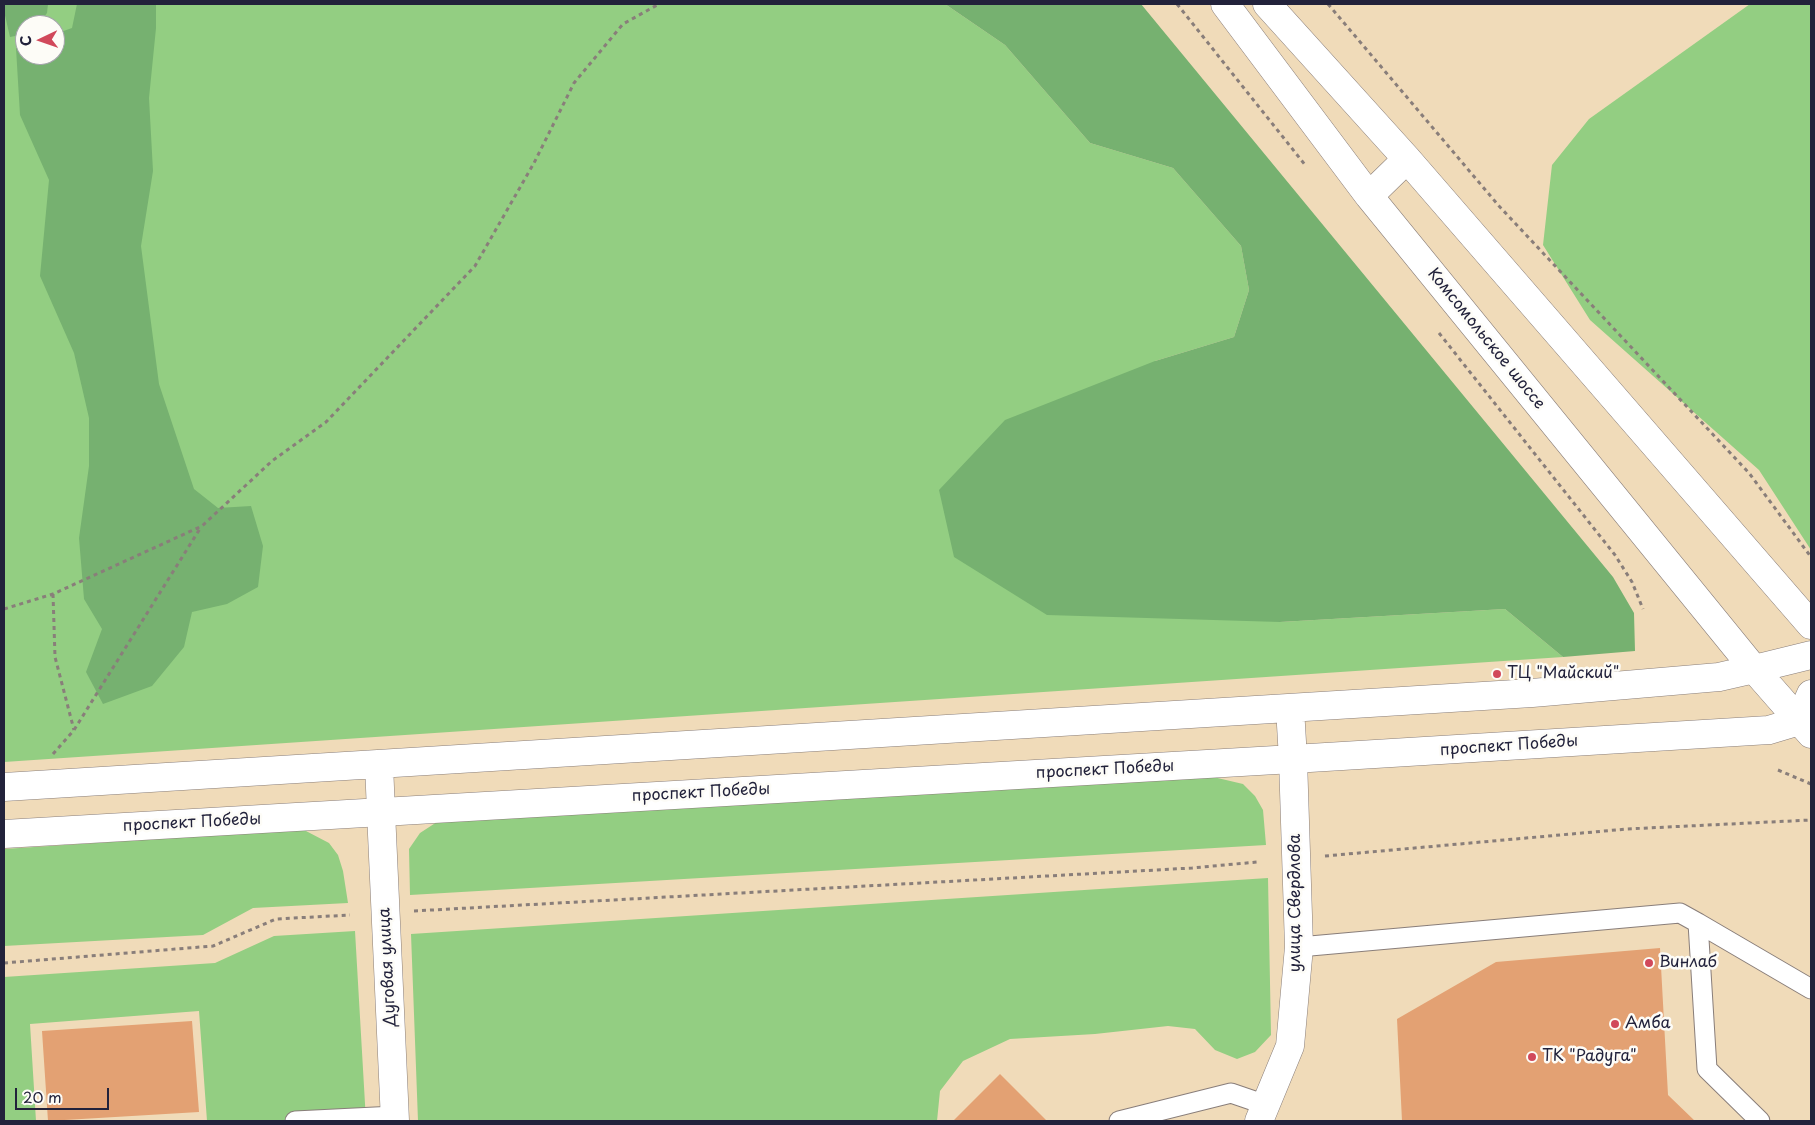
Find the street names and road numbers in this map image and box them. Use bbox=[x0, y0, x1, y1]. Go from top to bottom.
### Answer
street label: Комсомольское шоссе bbox=[1423, 265, 1549, 413]
street label: проспект Победы bbox=[1439, 732, 1579, 760]
street label: проспект Победы bbox=[1035, 757, 1175, 783]
street label: проспект Победы bbox=[631, 780, 771, 806]
street label: проспект Победы bbox=[122, 810, 262, 836]
street label: улица Свердлова bbox=[1286, 834, 1306, 972]
street label: Дуговая улица bbox=[375, 907, 401, 1027]

